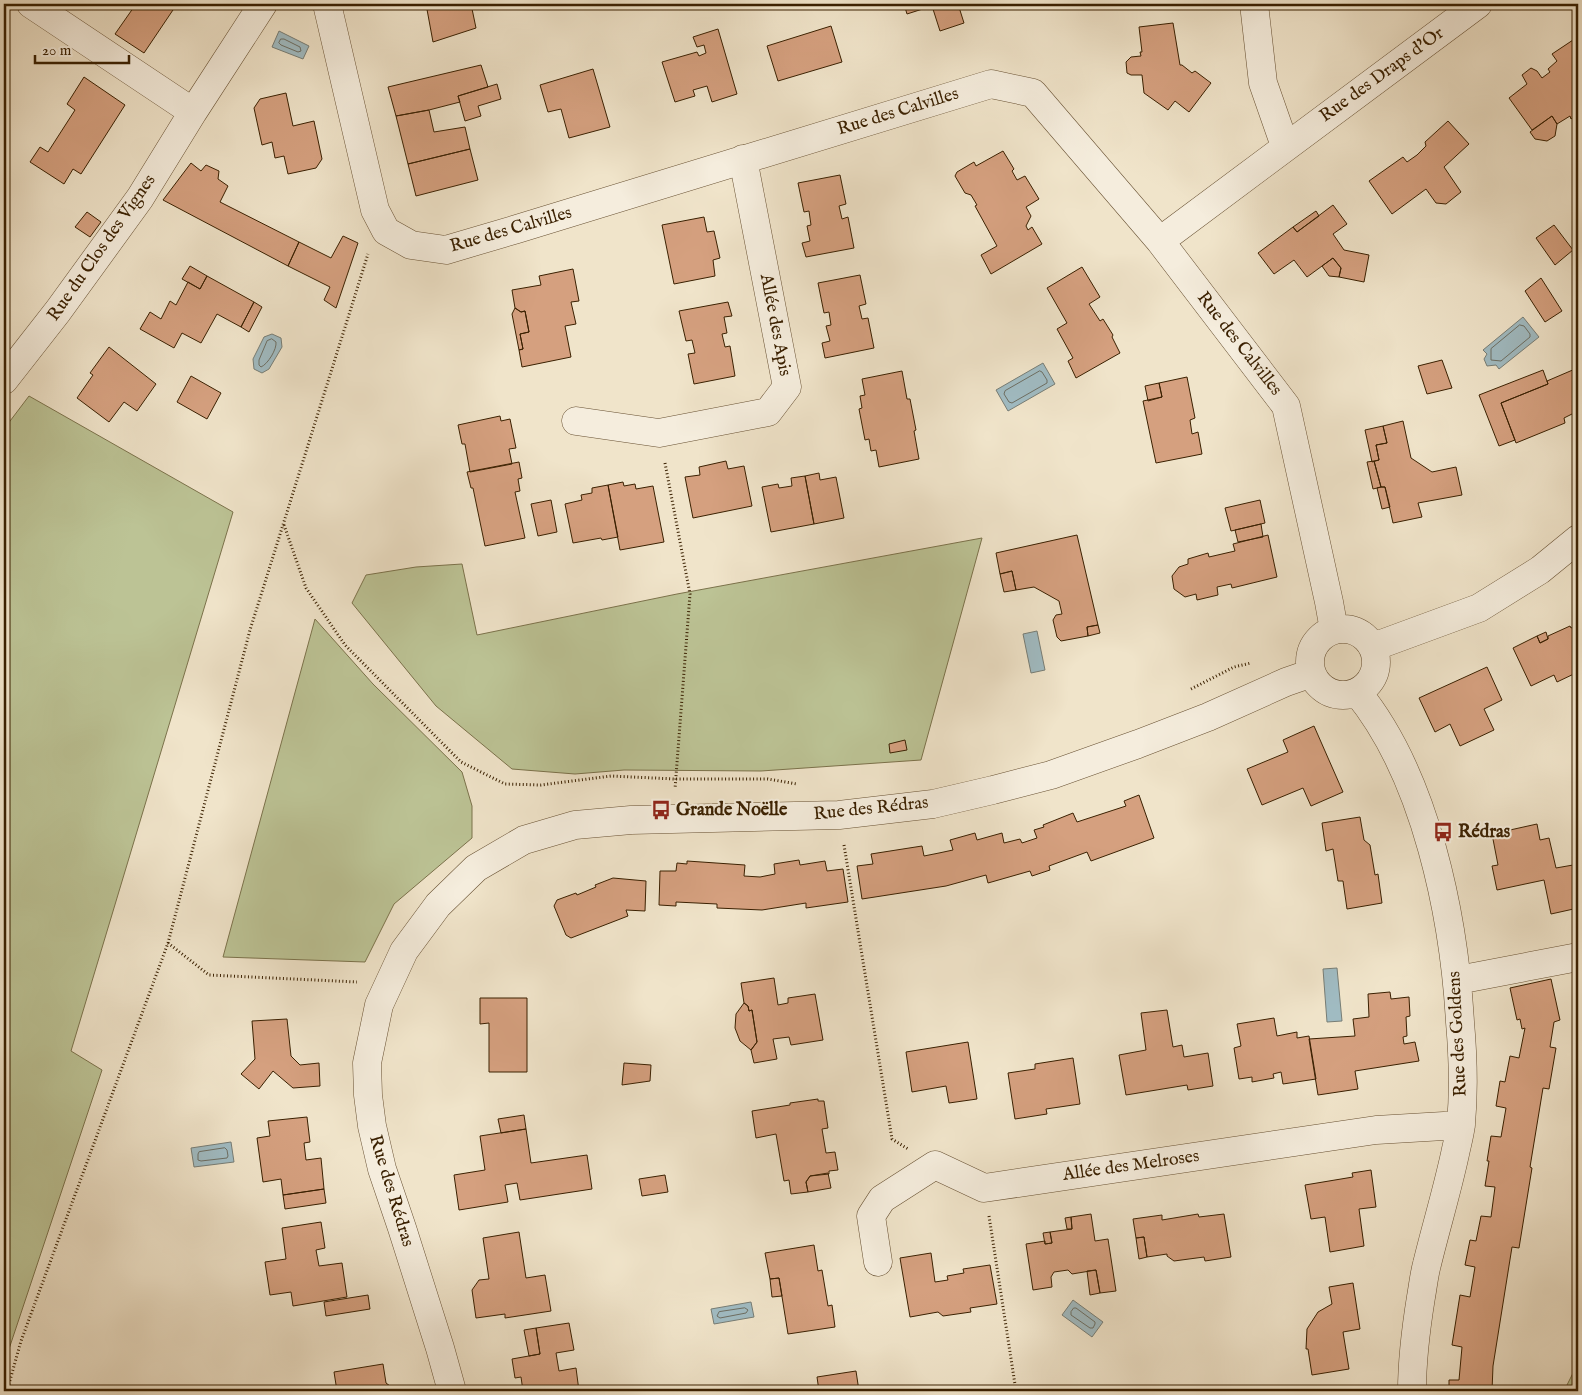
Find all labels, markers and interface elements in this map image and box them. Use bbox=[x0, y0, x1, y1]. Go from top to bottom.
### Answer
street label: Rue des Draps d'Or bbox=[1315, 22, 1449, 128]
scale bar bbox=[35, 32, 129, 64]
text: 20 m bbox=[42, 41, 72, 60]
street label: Rue des Calvilles bbox=[835, 83, 961, 141]
street label: Rue du Clos des Vignes bbox=[43, 170, 161, 326]
street label: Rue des Calvilles bbox=[447, 202, 575, 258]
street label: Allée des Apis bbox=[754, 271, 796, 378]
street label: Rue des Calvilles bbox=[1191, 287, 1287, 401]
street label: Rue des Rédras bbox=[812, 792, 930, 826]
bus stop icon: Grande Noëlle bbox=[650, 799, 672, 821]
place label: Grande Noëlle bbox=[676, 799, 788, 822]
bus stop icon: Rédras bbox=[1432, 821, 1454, 843]
place label: Rédras bbox=[1458, 821, 1511, 844]
street label: Rue des Goldens bbox=[1443, 971, 1473, 1097]
street label: Rue des Rédras bbox=[363, 1132, 419, 1250]
street label: Allée des Melroses bbox=[1060, 1145, 1201, 1187]

